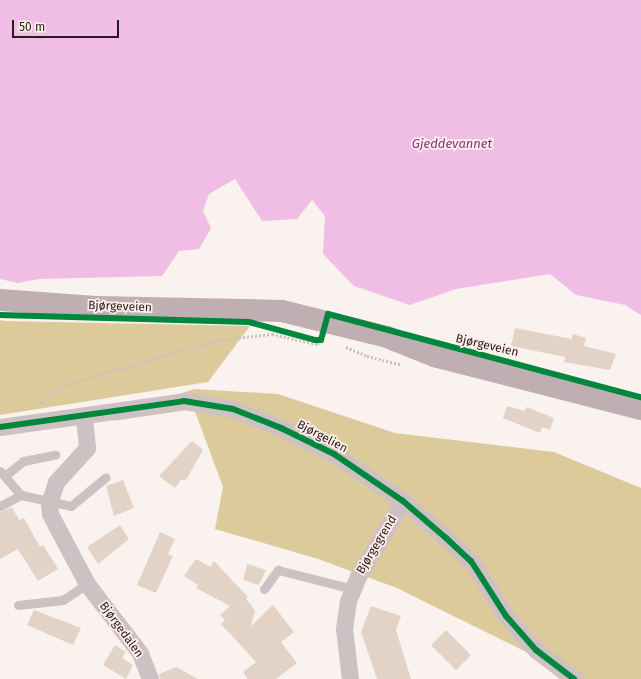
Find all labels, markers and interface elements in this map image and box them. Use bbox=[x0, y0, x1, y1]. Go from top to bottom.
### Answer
scale bar bbox=[14, 12, 121, 38]
text: 50 m bbox=[19, 20, 45, 34]
water label: Gjeddevannet bbox=[412, 136, 492, 152]
street label: Bjørgeveien bbox=[88, 299, 152, 315]
street label: Bjørgeveien bbox=[454, 332, 520, 360]
street label: Bjørgelien bbox=[294, 418, 350, 456]
street label: Bjørgegrend bbox=[354, 513, 400, 577]
street label: Bjørgedalen bbox=[96, 599, 146, 661]

